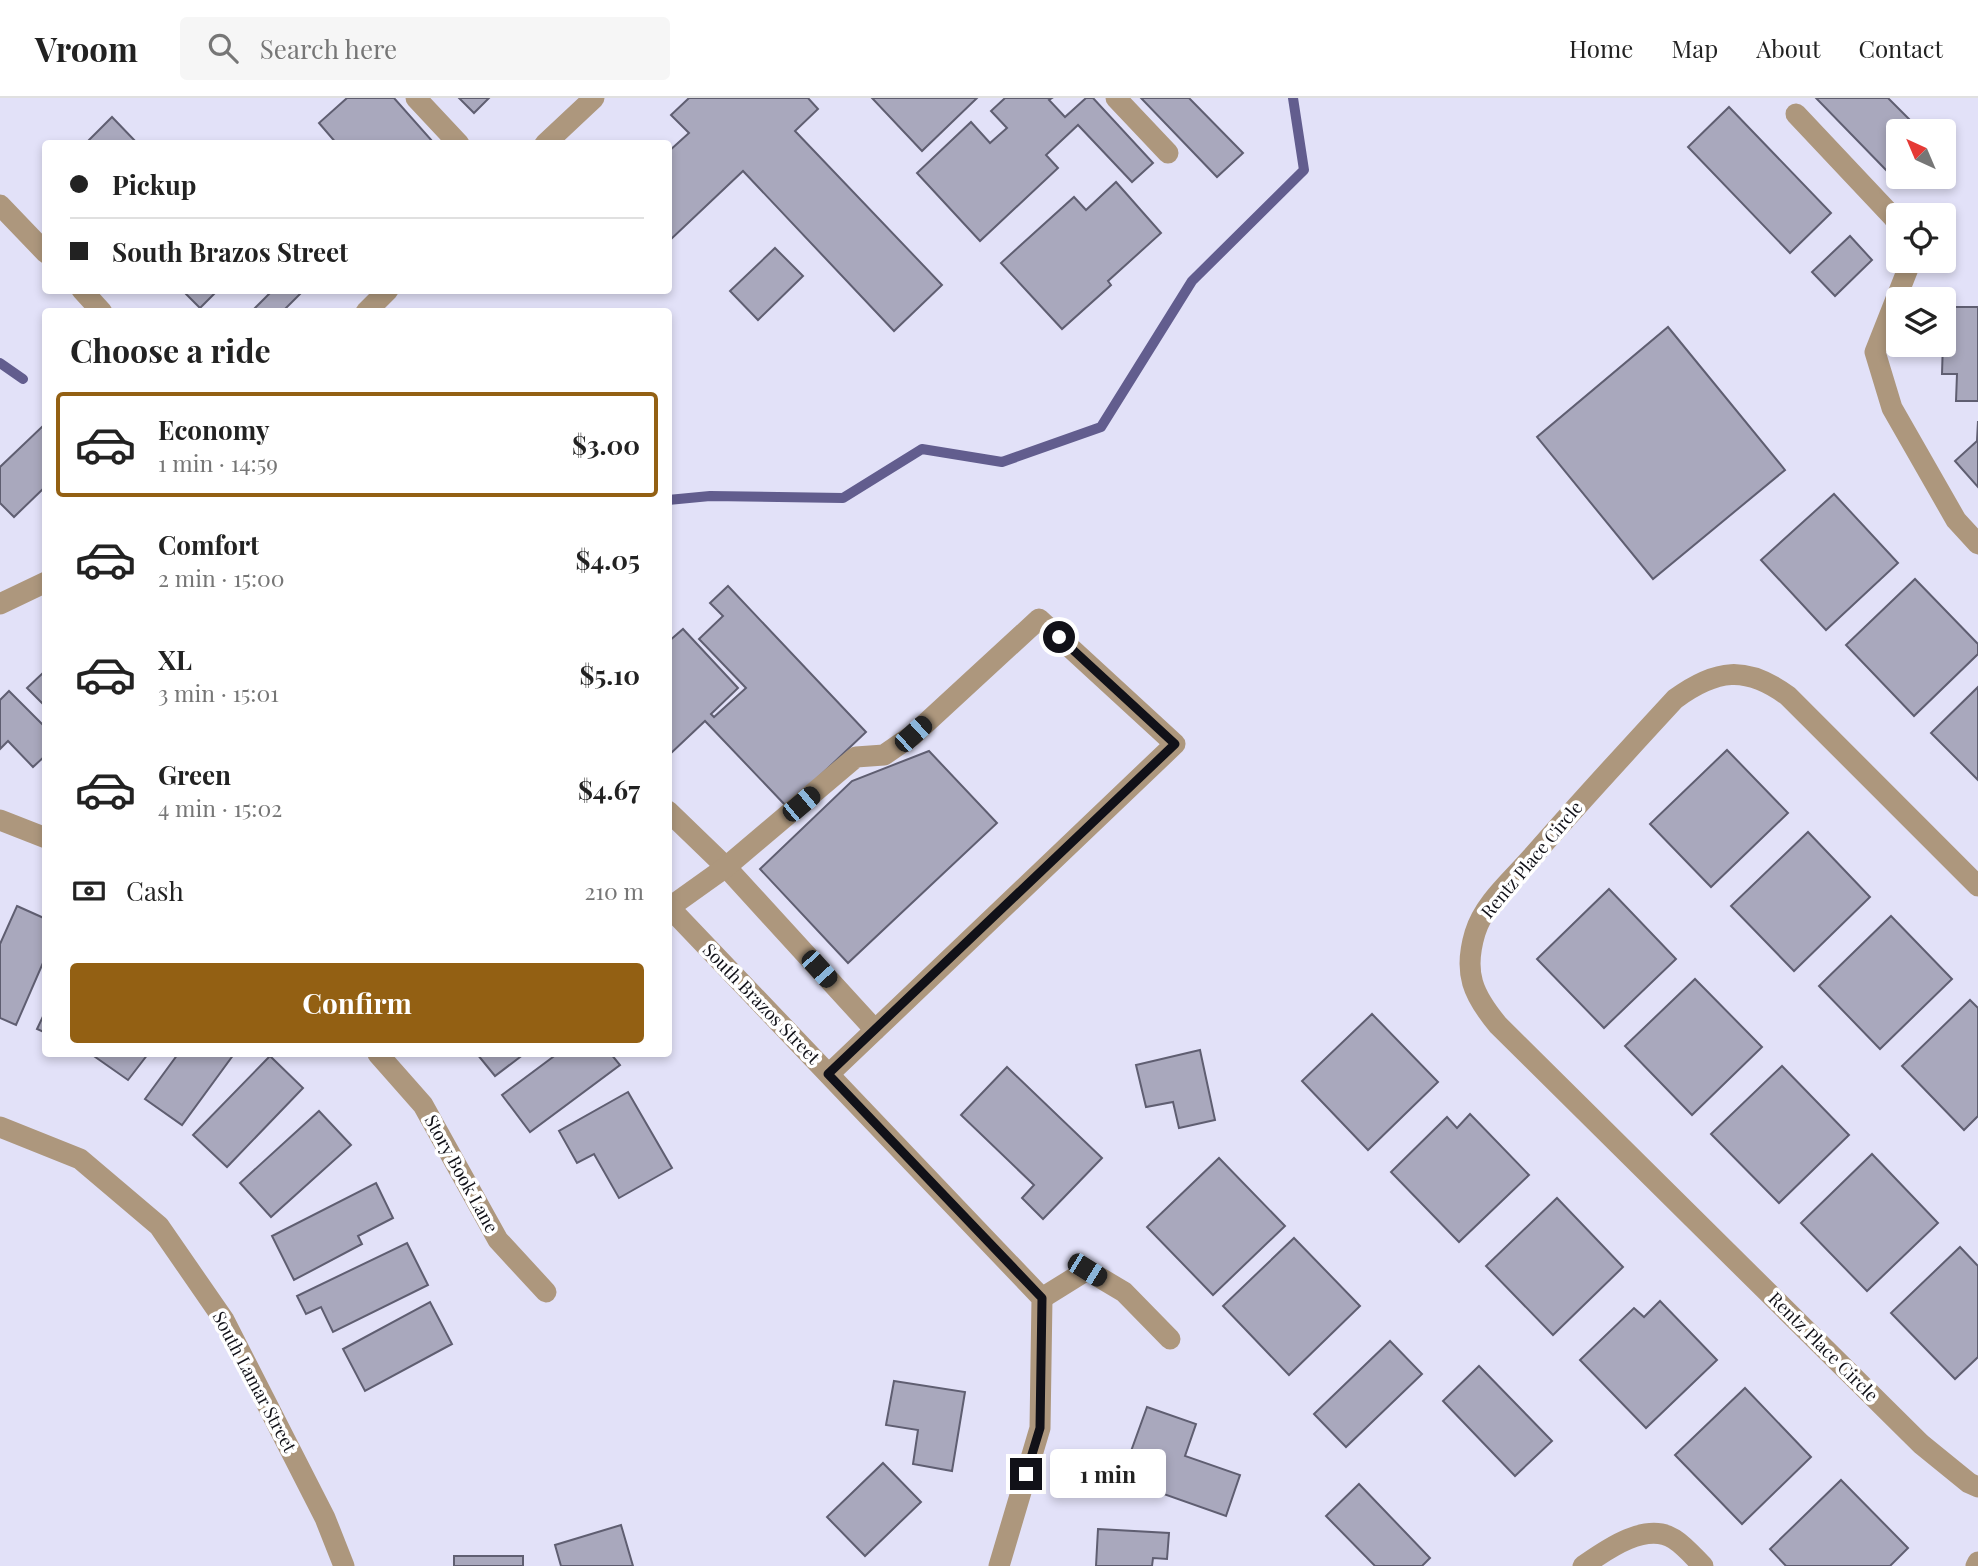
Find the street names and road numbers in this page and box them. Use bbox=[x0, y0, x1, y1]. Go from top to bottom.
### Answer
street label: Rentz Place Circle bbox=[1475, 796, 1587, 923]
street label: South Brazos Street bbox=[698, 938, 826, 1069]
street label: Story Book Lane bbox=[420, 1110, 504, 1237]
street label: Rentz Place Circle bbox=[1764, 1286, 1884, 1406]
street label: South Lamar Street bbox=[208, 1307, 302, 1457]

